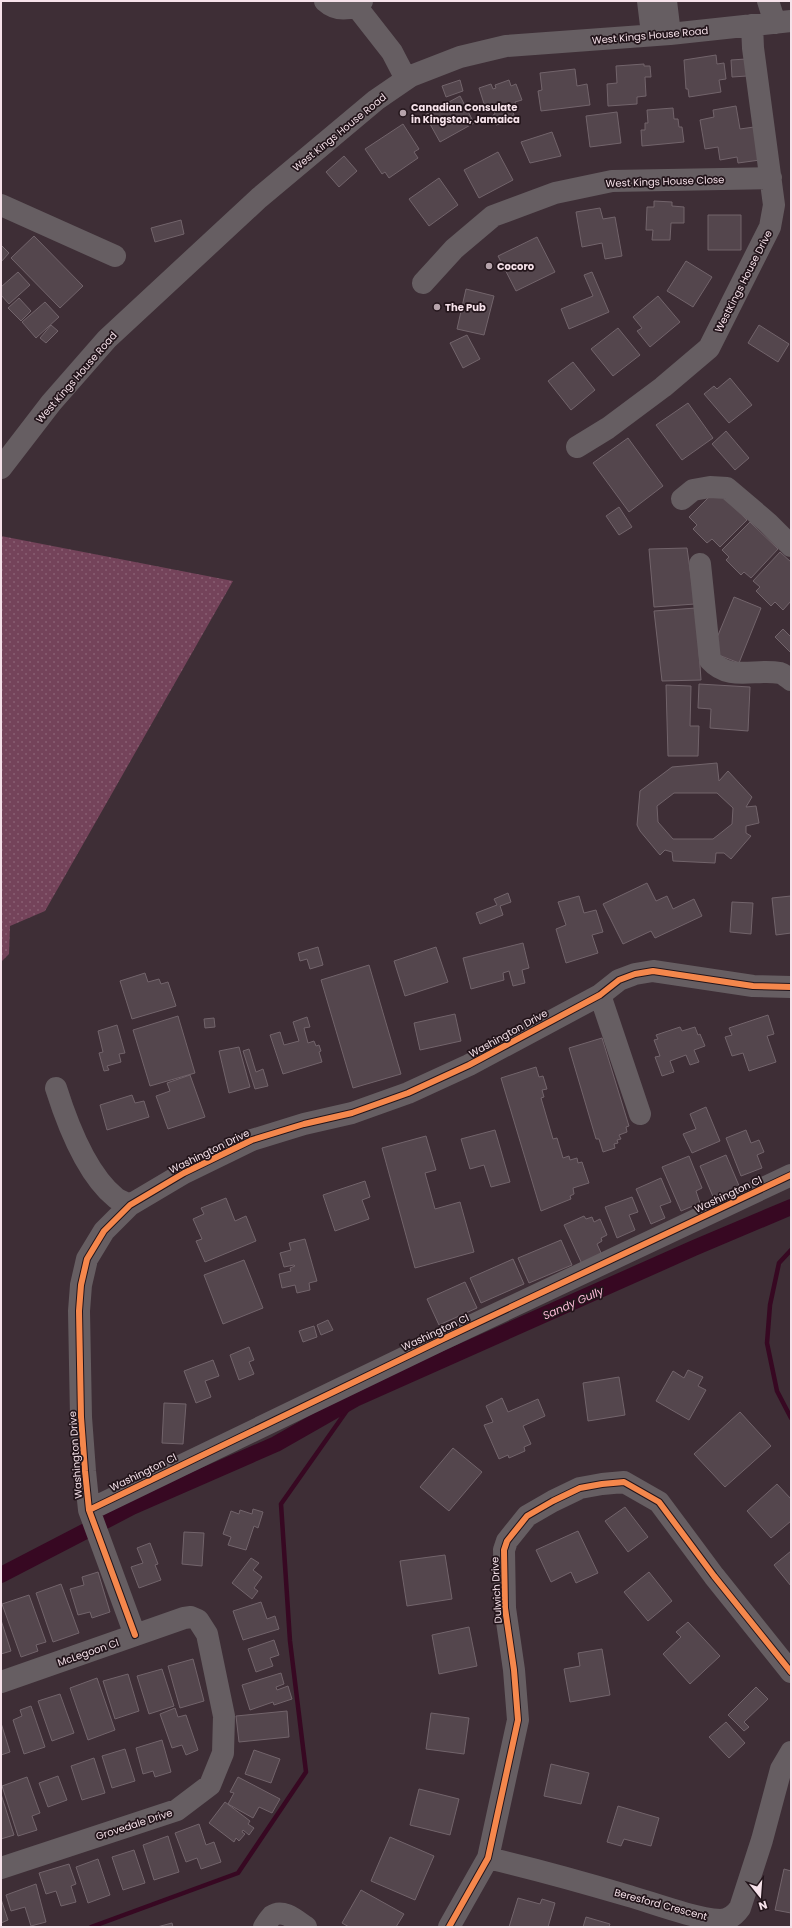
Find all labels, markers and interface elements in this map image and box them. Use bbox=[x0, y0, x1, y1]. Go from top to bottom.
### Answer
street label: West Kings House Road bbox=[591, 23, 709, 48]
street label: West Kings House Road bbox=[289, 90, 389, 175]
place label: Canadian Consulate in Kingston, Jamaica bbox=[411, 100, 520, 127]
marker: Canadian Consulate in Kingston, Jamaica bbox=[398, 108, 408, 118]
street label: West Kings House Close bbox=[605, 172, 725, 191]
street label: WestKings House Drive bbox=[711, 227, 776, 335]
place label: Cocoro bbox=[497, 259, 535, 274]
marker: Cocoro bbox=[484, 261, 494, 271]
place label: The Pub bbox=[445, 300, 486, 315]
marker: The Pub bbox=[432, 302, 442, 312]
street label: West Kings House Road bbox=[32, 328, 120, 426]
street label: Washington Drive bbox=[466, 1006, 550, 1061]
street label: Washington Drive bbox=[166, 1125, 252, 1177]
street label: Washington Cl bbox=[692, 1172, 764, 1217]
water label: Sandy Gully bbox=[540, 1282, 607, 1324]
street label: Washington Cl bbox=[399, 1310, 471, 1355]
street label: Washington Drive bbox=[65, 1411, 86, 1499]
street label: Washington Cl bbox=[107, 1450, 179, 1495]
street label: Dulwich Drive bbox=[487, 1556, 506, 1624]
street label: McLegoon Cl bbox=[55, 1635, 121, 1670]
street label: Grovedale Drive bbox=[94, 1805, 174, 1844]
north arrow bbox=[740, 1876, 780, 1916]
street label: Beresford Crescent bbox=[613, 1885, 709, 1924]
text: N bbox=[757, 1897, 769, 1914]

